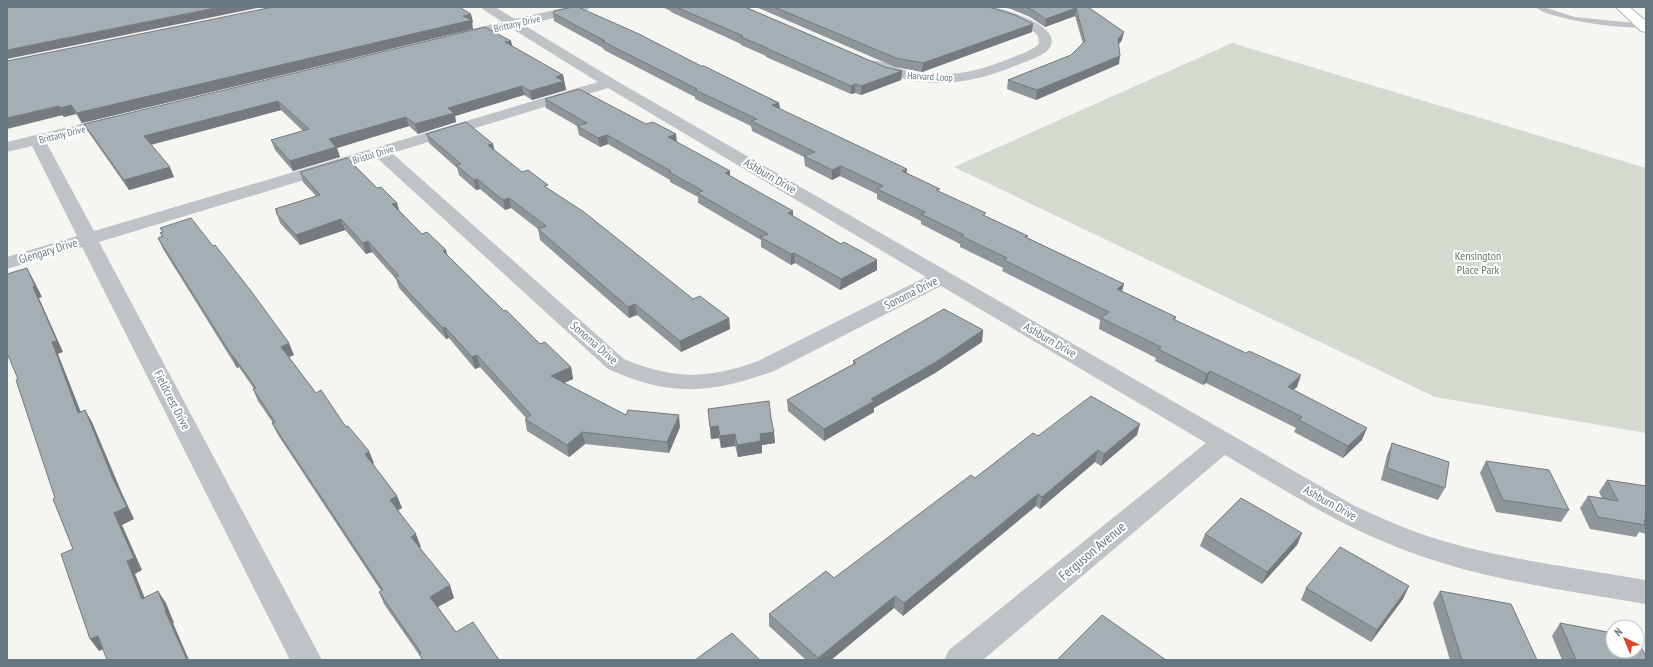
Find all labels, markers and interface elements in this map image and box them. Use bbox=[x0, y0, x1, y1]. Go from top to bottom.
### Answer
street label: Brittany Drive bbox=[493, 12, 542, 35]
street label: Harvard Loop bbox=[907, 69, 953, 84]
street label: Brittany Drive bbox=[38, 122, 87, 147]
street label: Bristol Drive bbox=[351, 142, 395, 167]
street label: Ashburn Drive bbox=[741, 154, 799, 197]
street label: Glengary Drive bbox=[17, 234, 79, 267]
park label: Kensington Place Park bbox=[1455, 248, 1501, 277]
street label: Sonoma Drive bbox=[882, 273, 940, 312]
street label: Sonoma Drive bbox=[568, 318, 621, 367]
street label: Ashburn Drive bbox=[1021, 318, 1079, 361]
street label: Fieldcrest Drive bbox=[151, 368, 194, 432]
street label: Ashburn Drive bbox=[1301, 482, 1359, 523]
street label: Ferguson Avenue bbox=[1055, 517, 1130, 584]
north arrow bbox=[1605, 619, 1645, 659]
text: N bbox=[1611, 625, 1625, 639]

